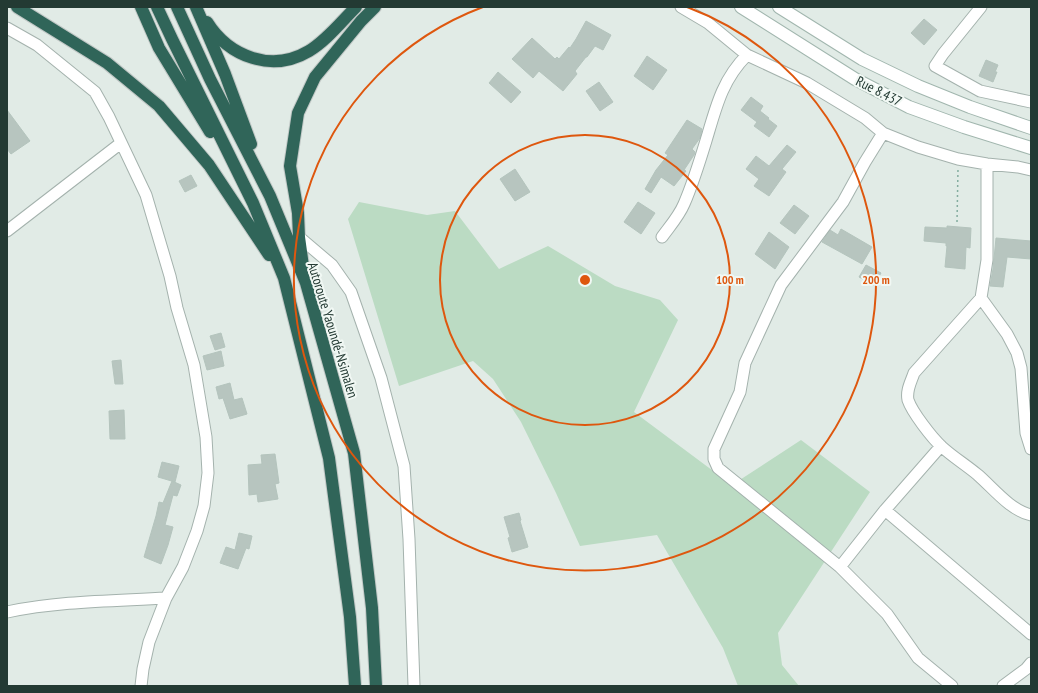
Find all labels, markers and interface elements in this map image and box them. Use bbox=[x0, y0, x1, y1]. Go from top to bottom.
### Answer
street label: Rue 8.437 bbox=[853, 72, 905, 110]
street label: Autoroute Yaoundé-Nsimalen bbox=[304, 260, 362, 400]
text: 100 m bbox=[716, 272, 744, 287]
text: 200 m bbox=[862, 272, 890, 287]
centre of rings bbox=[578, 273, 592, 287]

